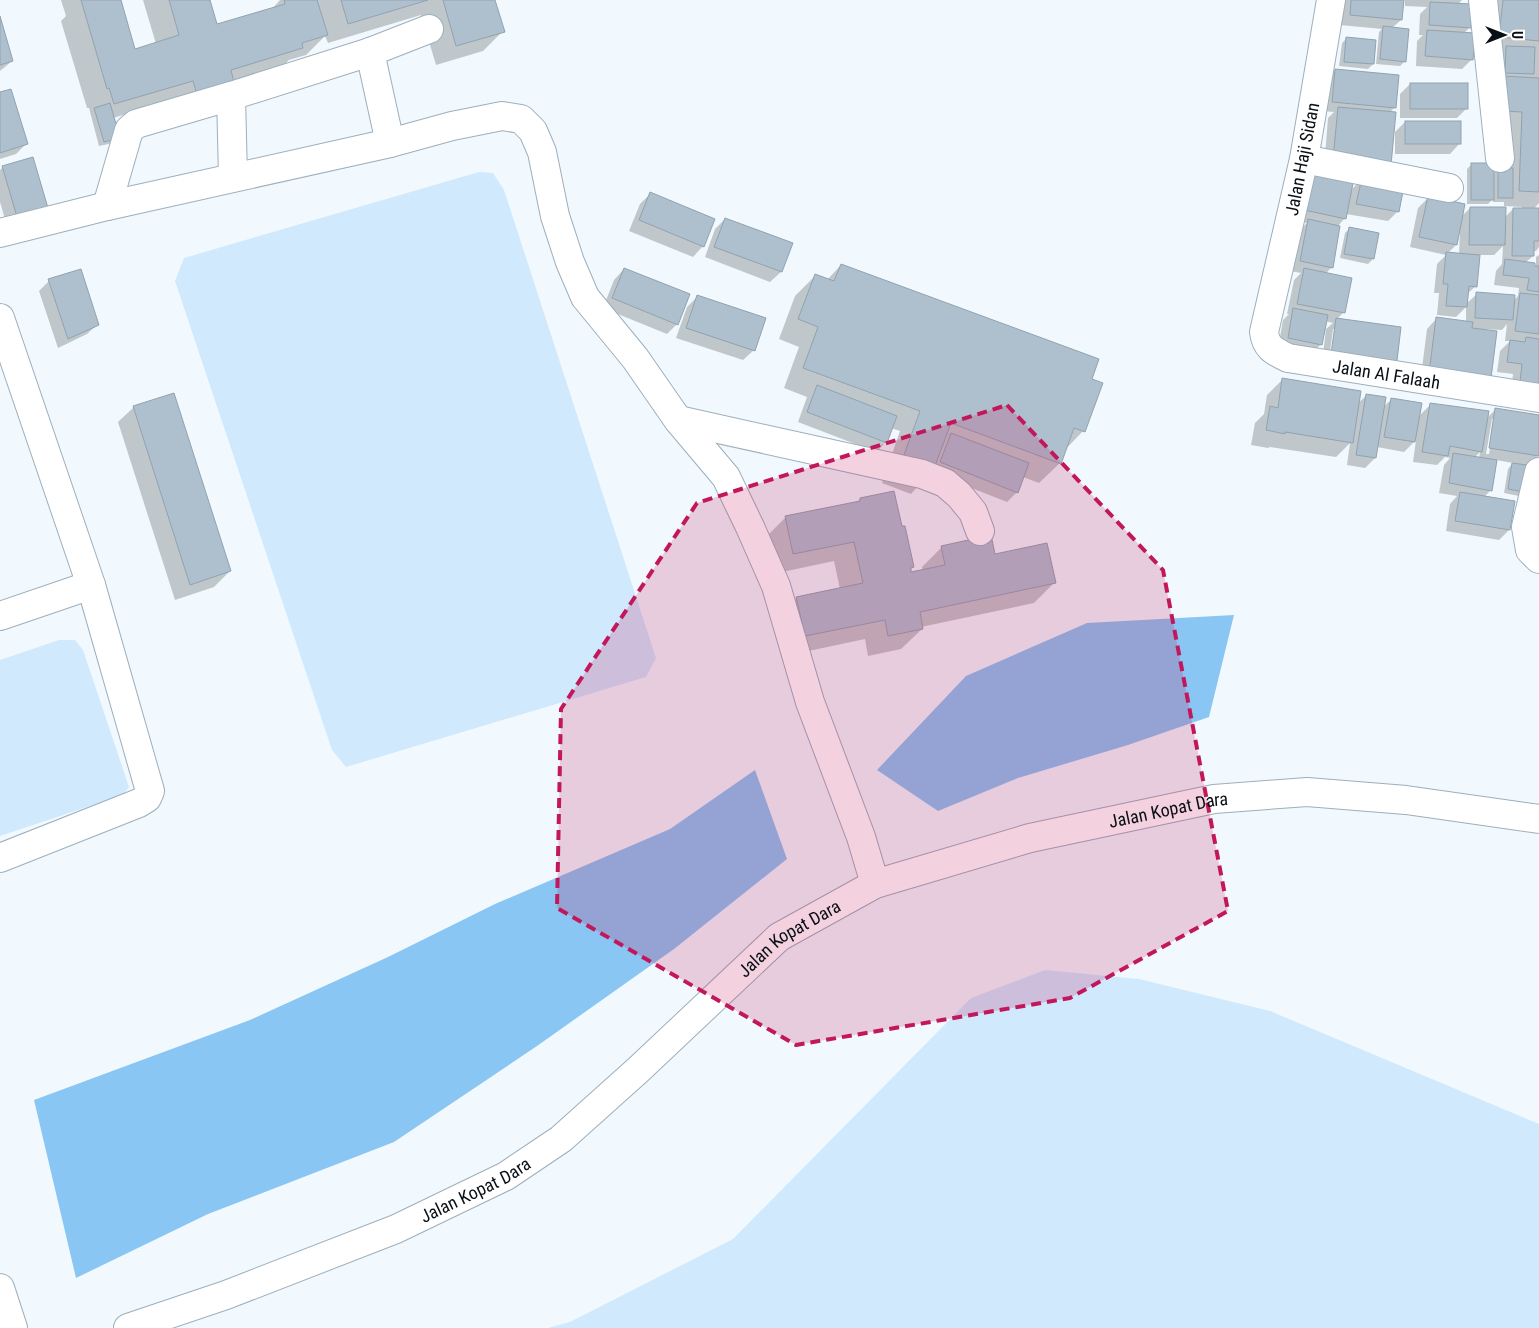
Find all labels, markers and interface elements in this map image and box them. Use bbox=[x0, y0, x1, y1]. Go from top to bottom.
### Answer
north arrow bbox=[1479, 10, 1529, 60]
text: U bbox=[1509, 31, 1525, 39]
street label: Jalan Haji Sidan bbox=[1281, 101, 1323, 217]
street label: Jalan Al Falaah bbox=[1331, 355, 1442, 393]
street label: Jalan Kopat Dara bbox=[1107, 787, 1229, 832]
street label: Jalan Kopat Dara bbox=[733, 895, 844, 981]
street label: Jalan Kopat Dara bbox=[416, 1152, 534, 1226]

